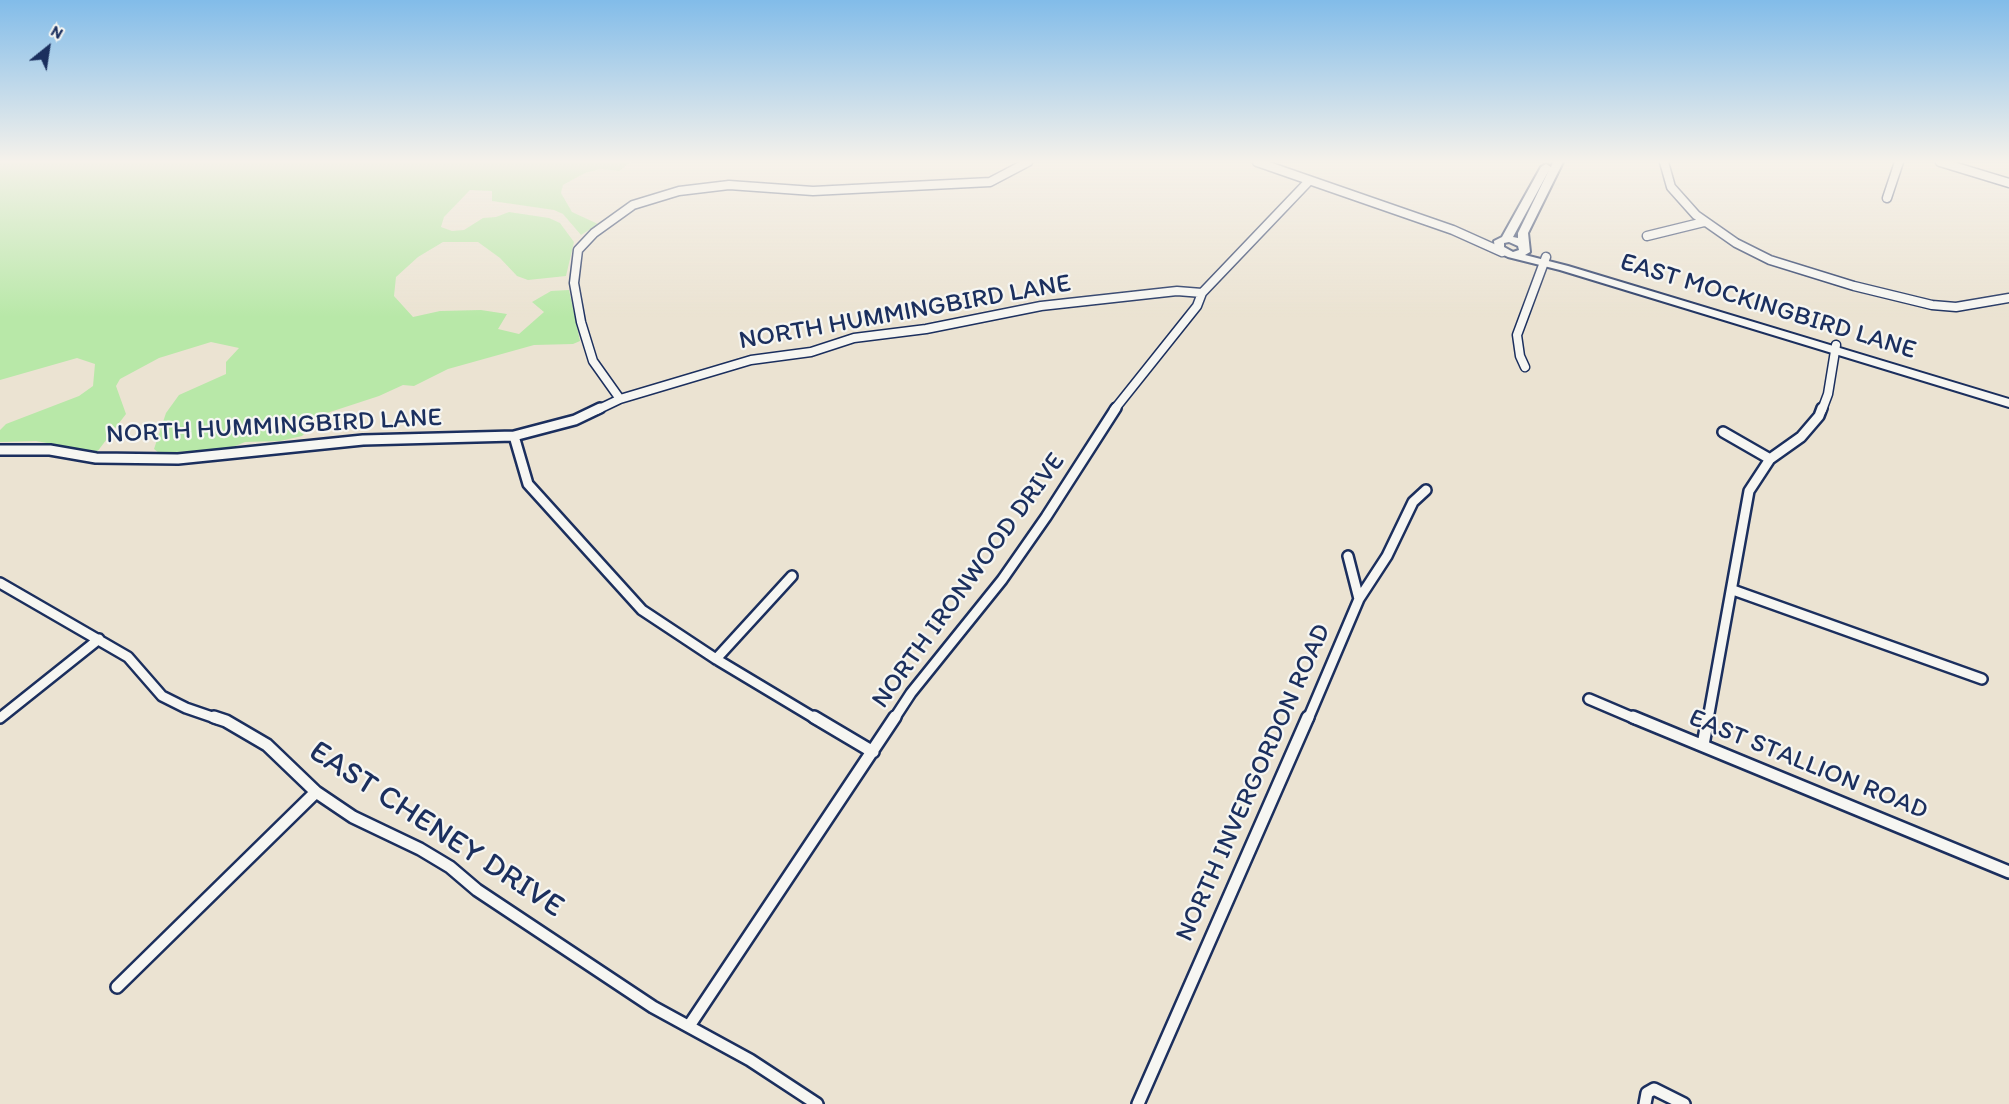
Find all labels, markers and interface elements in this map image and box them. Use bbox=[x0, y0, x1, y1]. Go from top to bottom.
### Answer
north arrow bbox=[18, 18, 78, 78]
text: N bbox=[48, 21, 67, 43]
street label: EAST MOCKINGBIRD LANE bbox=[1616, 247, 1920, 367]
street label: NORTH HUMMINGBIRD LANE bbox=[737, 268, 1073, 358]
street label: NORTH HUMMINGBIRD LANE bbox=[105, 403, 443, 451]
street label: NORTH IRONWOOD DRIVE bbox=[866, 447, 1072, 715]
street label: NORTH INVERGORDON ROAD bbox=[1170, 620, 1338, 946]
street label: EAST STALLION ROAD bbox=[1684, 703, 1932, 827]
street label: EAST CHENEY DRIVE bbox=[301, 733, 571, 927]

